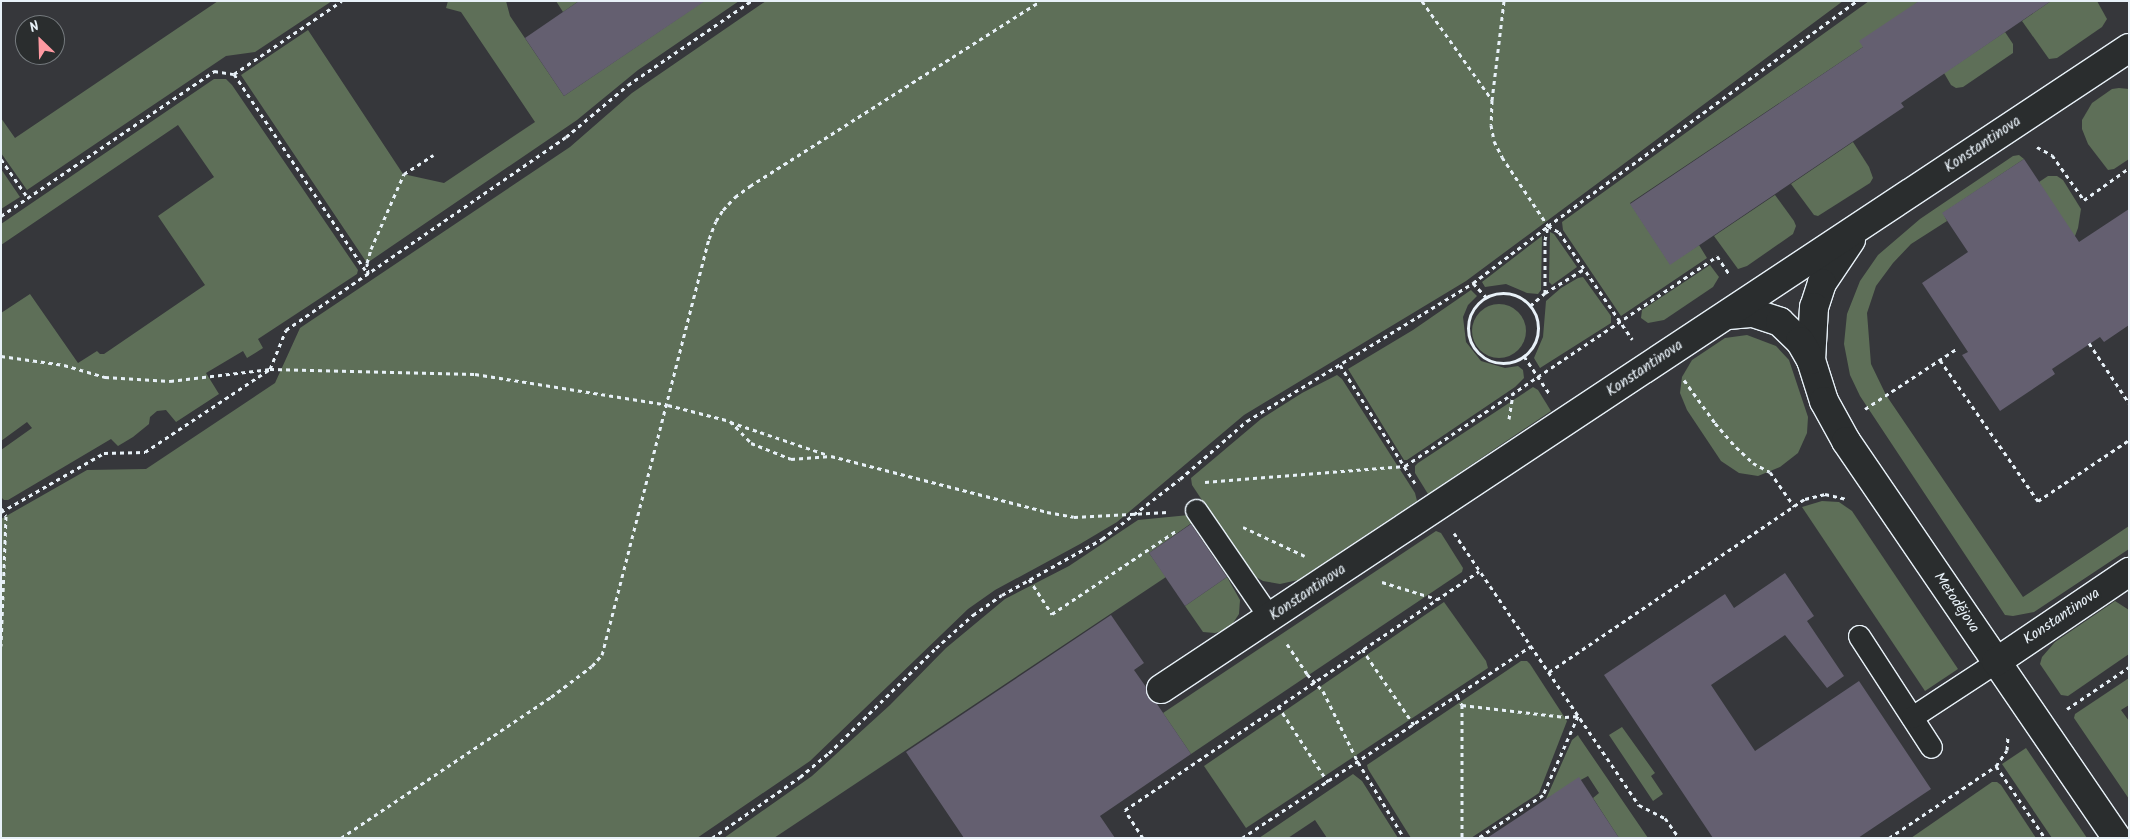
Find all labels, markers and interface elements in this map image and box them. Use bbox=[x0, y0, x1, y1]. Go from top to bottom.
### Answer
north arrow bbox=[15, 15, 65, 65]
text: N bbox=[26, 15, 43, 39]
street label: Konstantinova bbox=[1941, 113, 2025, 177]
street label: Konstantinova bbox=[1603, 337, 1687, 401]
street label: Konstantinova bbox=[1266, 561, 1350, 625]
street label: Metodějova bbox=[1929, 569, 1983, 637]
street label: Konstantinova bbox=[2020, 585, 2104, 649]

